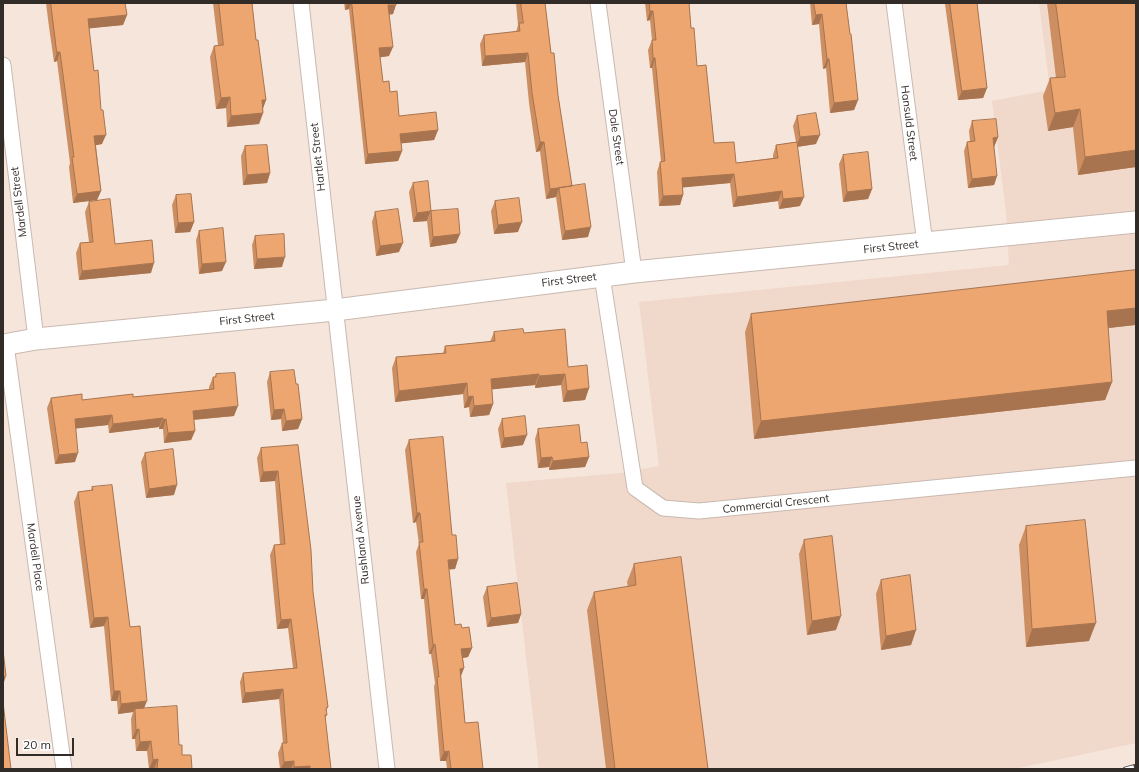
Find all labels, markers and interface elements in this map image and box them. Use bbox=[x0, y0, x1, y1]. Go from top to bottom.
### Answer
street label: Hansuld Street bbox=[898, 85, 920, 161]
street label: Dale Street bbox=[606, 108, 626, 166]
street label: Hartlet Street bbox=[308, 122, 328, 192]
street label: Mardell Street bbox=[8, 166, 30, 238]
street label: First Street bbox=[863, 238, 919, 256]
street label: First Street bbox=[541, 270, 597, 290]
street label: First Street bbox=[219, 310, 275, 328]
street label: Commercial Crescent bbox=[722, 492, 830, 516]
street label: Rushland Avenue bbox=[350, 495, 372, 585]
street label: Mardell Place bbox=[24, 522, 46, 592]
scale bar bbox=[18, 730, 76, 756]
text: 20 m bbox=[23, 737, 51, 752]

